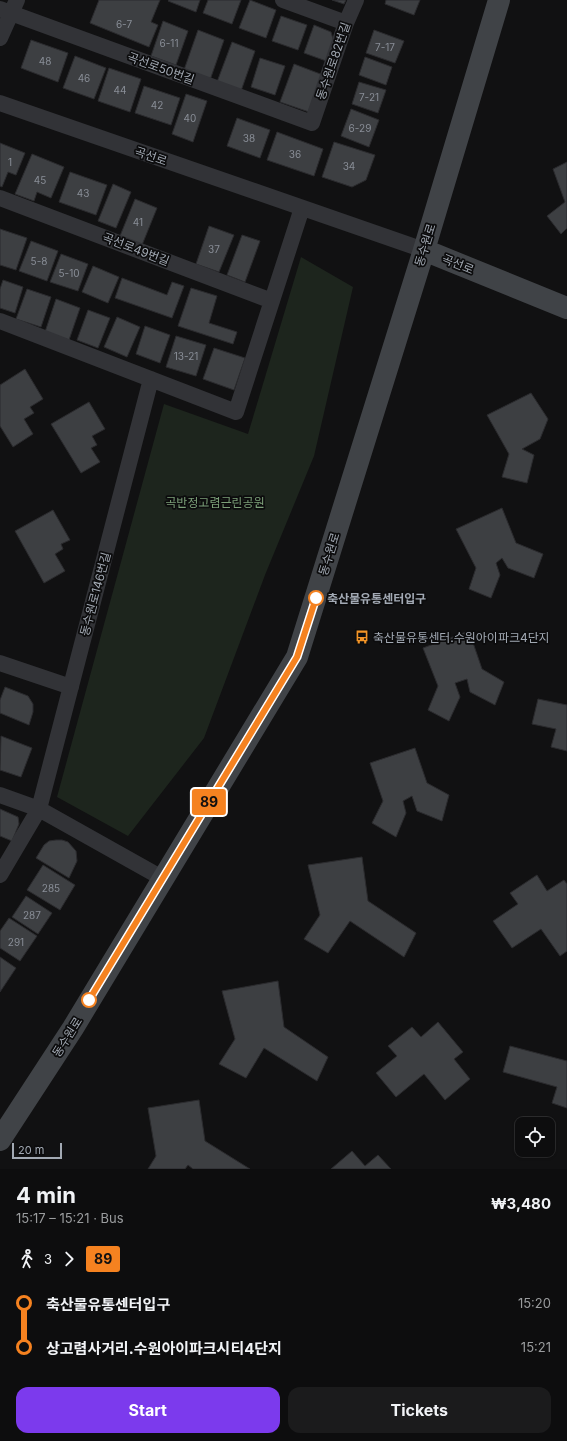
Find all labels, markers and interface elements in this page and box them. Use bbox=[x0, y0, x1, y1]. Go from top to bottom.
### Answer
house number: 6-7 bbox=[116, 18, 132, 30]
street label: 동수원로82번길 bbox=[313, 20, 353, 102]
house number: 6-11 bbox=[160, 37, 178, 49]
house number: 7-17 bbox=[375, 41, 395, 53]
street label: 곡선로50번길 bbox=[126, 49, 196, 87]
house number: 48 bbox=[39, 55, 51, 67]
house number: 46 bbox=[78, 72, 90, 84]
house number: 44 bbox=[114, 84, 126, 96]
house number: 7-21 bbox=[359, 91, 379, 103]
house number: 42 bbox=[151, 99, 163, 111]
house number: 40 bbox=[184, 112, 196, 124]
house number: 6-29 bbox=[349, 122, 371, 134]
house number: 38 bbox=[243, 132, 255, 144]
street label: 곡선로 bbox=[133, 144, 169, 168]
house number: 36 bbox=[289, 148, 301, 160]
house number: 1 bbox=[8, 156, 12, 168]
house number: 34 bbox=[343, 160, 355, 172]
house number: 45 bbox=[34, 174, 46, 186]
house number: 43 bbox=[77, 187, 89, 199]
house number: 41 bbox=[133, 216, 143, 228]
street label: 동수원로 bbox=[411, 222, 439, 268]
street label: 곡선로49번길 bbox=[100, 229, 172, 269]
house number: 37 bbox=[208, 243, 220, 255]
street label: 곡선로 bbox=[440, 251, 476, 277]
house number: 5-8 bbox=[31, 255, 47, 267]
house number: 5-10 bbox=[58, 267, 80, 279]
house number: 13-21 bbox=[174, 350, 198, 362]
park label: 곡반정고렴근린공원 bbox=[165, 495, 265, 510]
street label: 동수원로 bbox=[315, 531, 343, 577]
street label: 동수원로146번길 bbox=[77, 550, 113, 638]
marker: 축산물유통센터입구 bbox=[308, 590, 324, 606]
place label: 축산물유통센터입구 bbox=[327, 591, 426, 606]
bus stop icon: 축산물유통센터.수원아이파크4단지 bbox=[354, 629, 370, 645]
place label: 축산물유통센터.수원아이파크4단지 bbox=[373, 630, 550, 645]
line badge: 89 bbox=[191, 789, 227, 815]
text: 89 bbox=[200, 793, 218, 810]
house number: 285 bbox=[42, 882, 60, 894]
house number: 287 bbox=[23, 909, 41, 921]
house number: 291 bbox=[8, 936, 24, 948]
unlabelled marker bbox=[81, 992, 97, 1008]
street label: 동수원로 bbox=[49, 1014, 85, 1060]
map controls bbox=[515, 1117, 555, 1157]
button: locate bbox=[515, 1117, 555, 1157]
scale bar bbox=[12, 1141, 62, 1160]
text: 20 m bbox=[18, 1143, 44, 1157]
text: 4 min bbox=[16, 1182, 76, 1208]
text: ₩3,480 bbox=[491, 1194, 551, 1213]
text: 15:17 – 15:21 · Bus bbox=[16, 1210, 124, 1226]
icon: walk bbox=[16, 1248, 38, 1270]
icon: forward bbox=[58, 1248, 80, 1270]
text: 89 bbox=[94, 1250, 112, 1267]
text: 3 bbox=[44, 1251, 52, 1267]
text: 축산물유통센터입구 bbox=[46, 1295, 170, 1314]
text: 15:20 bbox=[518, 1295, 551, 1311]
text: 상고렴사거리.수원아이파크시티4단지 bbox=[46, 1339, 282, 1358]
text: 15:21 bbox=[521, 1339, 551, 1355]
button: Start bbox=[16, 1387, 280, 1433]
button: Tickets bbox=[288, 1387, 551, 1433]

